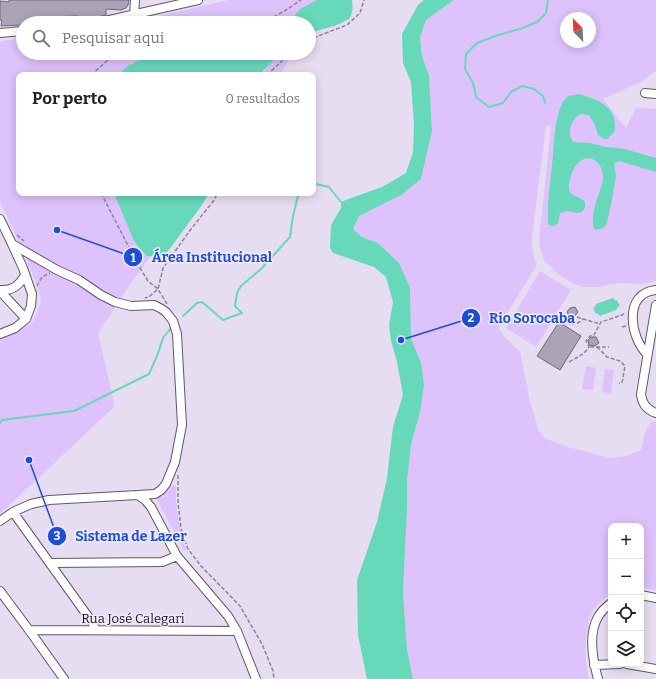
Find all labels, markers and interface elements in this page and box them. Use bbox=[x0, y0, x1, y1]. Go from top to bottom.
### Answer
north arrow bbox=[560, 12, 596, 48]
search box bbox=[16, 16, 316, 60]
icon: search bbox=[30, 27, 52, 49]
text: Pesquisar aqui bbox=[62, 29, 164, 47]
text: Por perto bbox=[32, 88, 107, 109]
text: 0 resultados bbox=[225, 91, 300, 106]
callout: Área Institucional bbox=[123, 244, 280, 270]
text: Área Institucional bbox=[152, 248, 273, 266]
text: 1 bbox=[130, 251, 136, 265]
callout: Rio Sorocaba bbox=[461, 305, 583, 331]
text: Rio Sorocaba bbox=[489, 310, 575, 327]
text: 2 bbox=[468, 311, 475, 325]
callout: Sistema de Lazer bbox=[47, 523, 195, 549]
map controls bbox=[608, 523, 644, 667]
button: + bbox=[608, 523, 644, 559]
text: Sistema de Lazer bbox=[75, 528, 187, 545]
text: 3 bbox=[54, 529, 61, 543]
button: − bbox=[608, 559, 644, 595]
button: locate bbox=[608, 595, 644, 631]
street label: Rua José Calegari bbox=[81, 611, 185, 626]
button: layers bbox=[608, 631, 644, 667]

